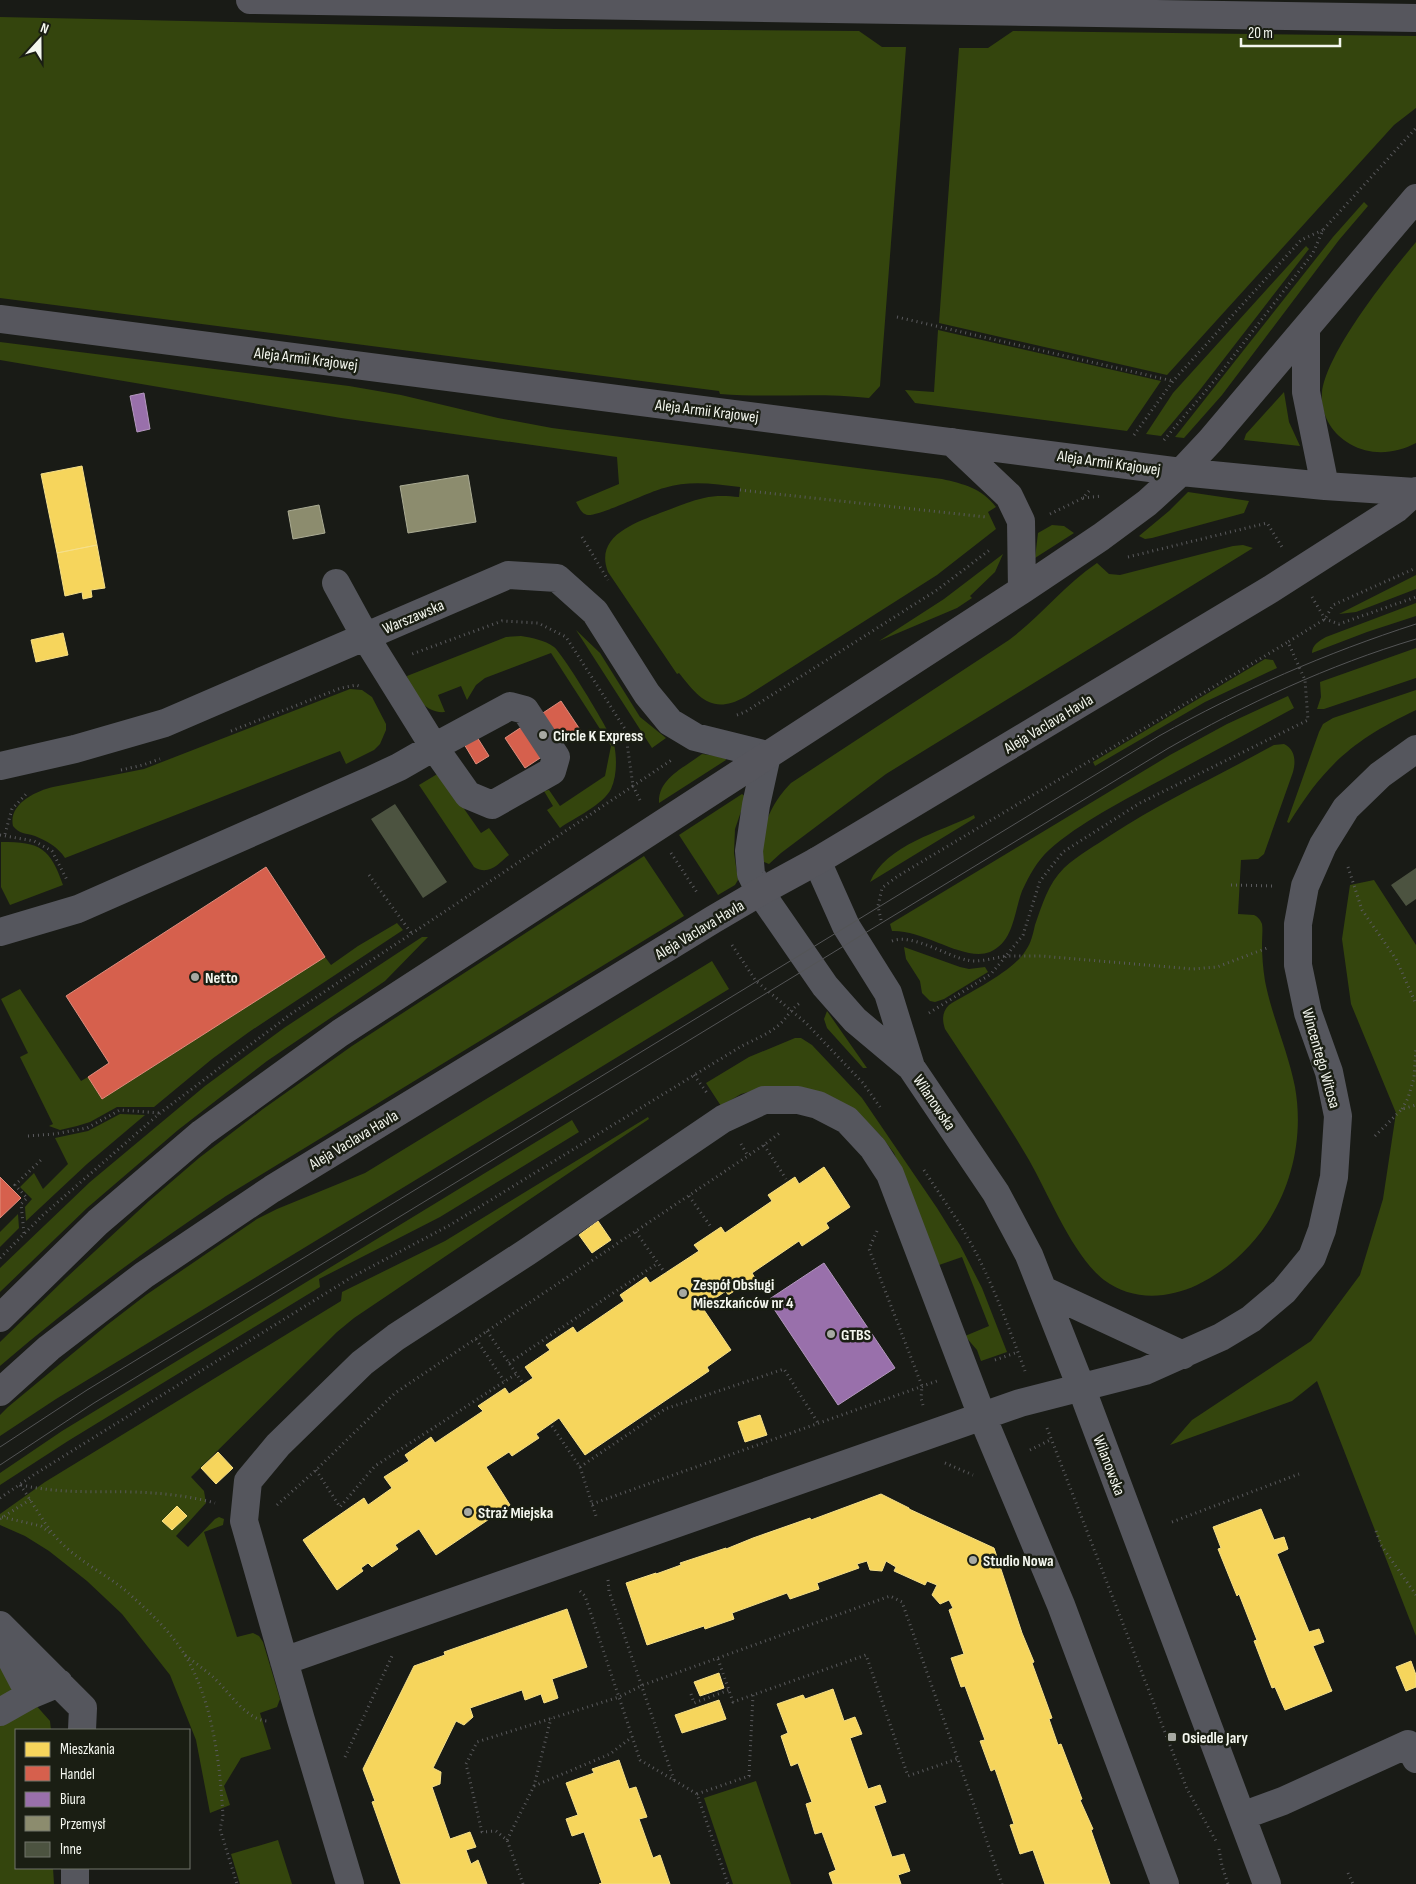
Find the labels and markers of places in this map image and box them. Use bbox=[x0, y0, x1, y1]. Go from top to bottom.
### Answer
place label: Circle K Express bbox=[553, 727, 643, 746]
marker: Circle K Express bbox=[537, 729, 549, 741]
place label: Netto bbox=[205, 969, 238, 988]
marker: Netto bbox=[189, 971, 201, 983]
place label: Zespół Obsługi Mieszkańców nr 4 bbox=[693, 1276, 794, 1313]
marker: Zespół Obsługi Mieszkańców nr 4 bbox=[677, 1287, 689, 1299]
place label: GTBS bbox=[841, 1326, 871, 1345]
marker: GTBS bbox=[825, 1328, 837, 1340]
place label: Straż Miejska bbox=[478, 1504, 553, 1523]
marker: Straż Miejska bbox=[462, 1506, 474, 1518]
place label: Studio Nowa bbox=[983, 1552, 1054, 1571]
marker: Studio Nowa bbox=[967, 1554, 979, 1566]
place label: Osiedle Jary bbox=[1182, 1729, 1248, 1748]
marker: Osiedle Jary bbox=[1166, 1731, 1178, 1743]

